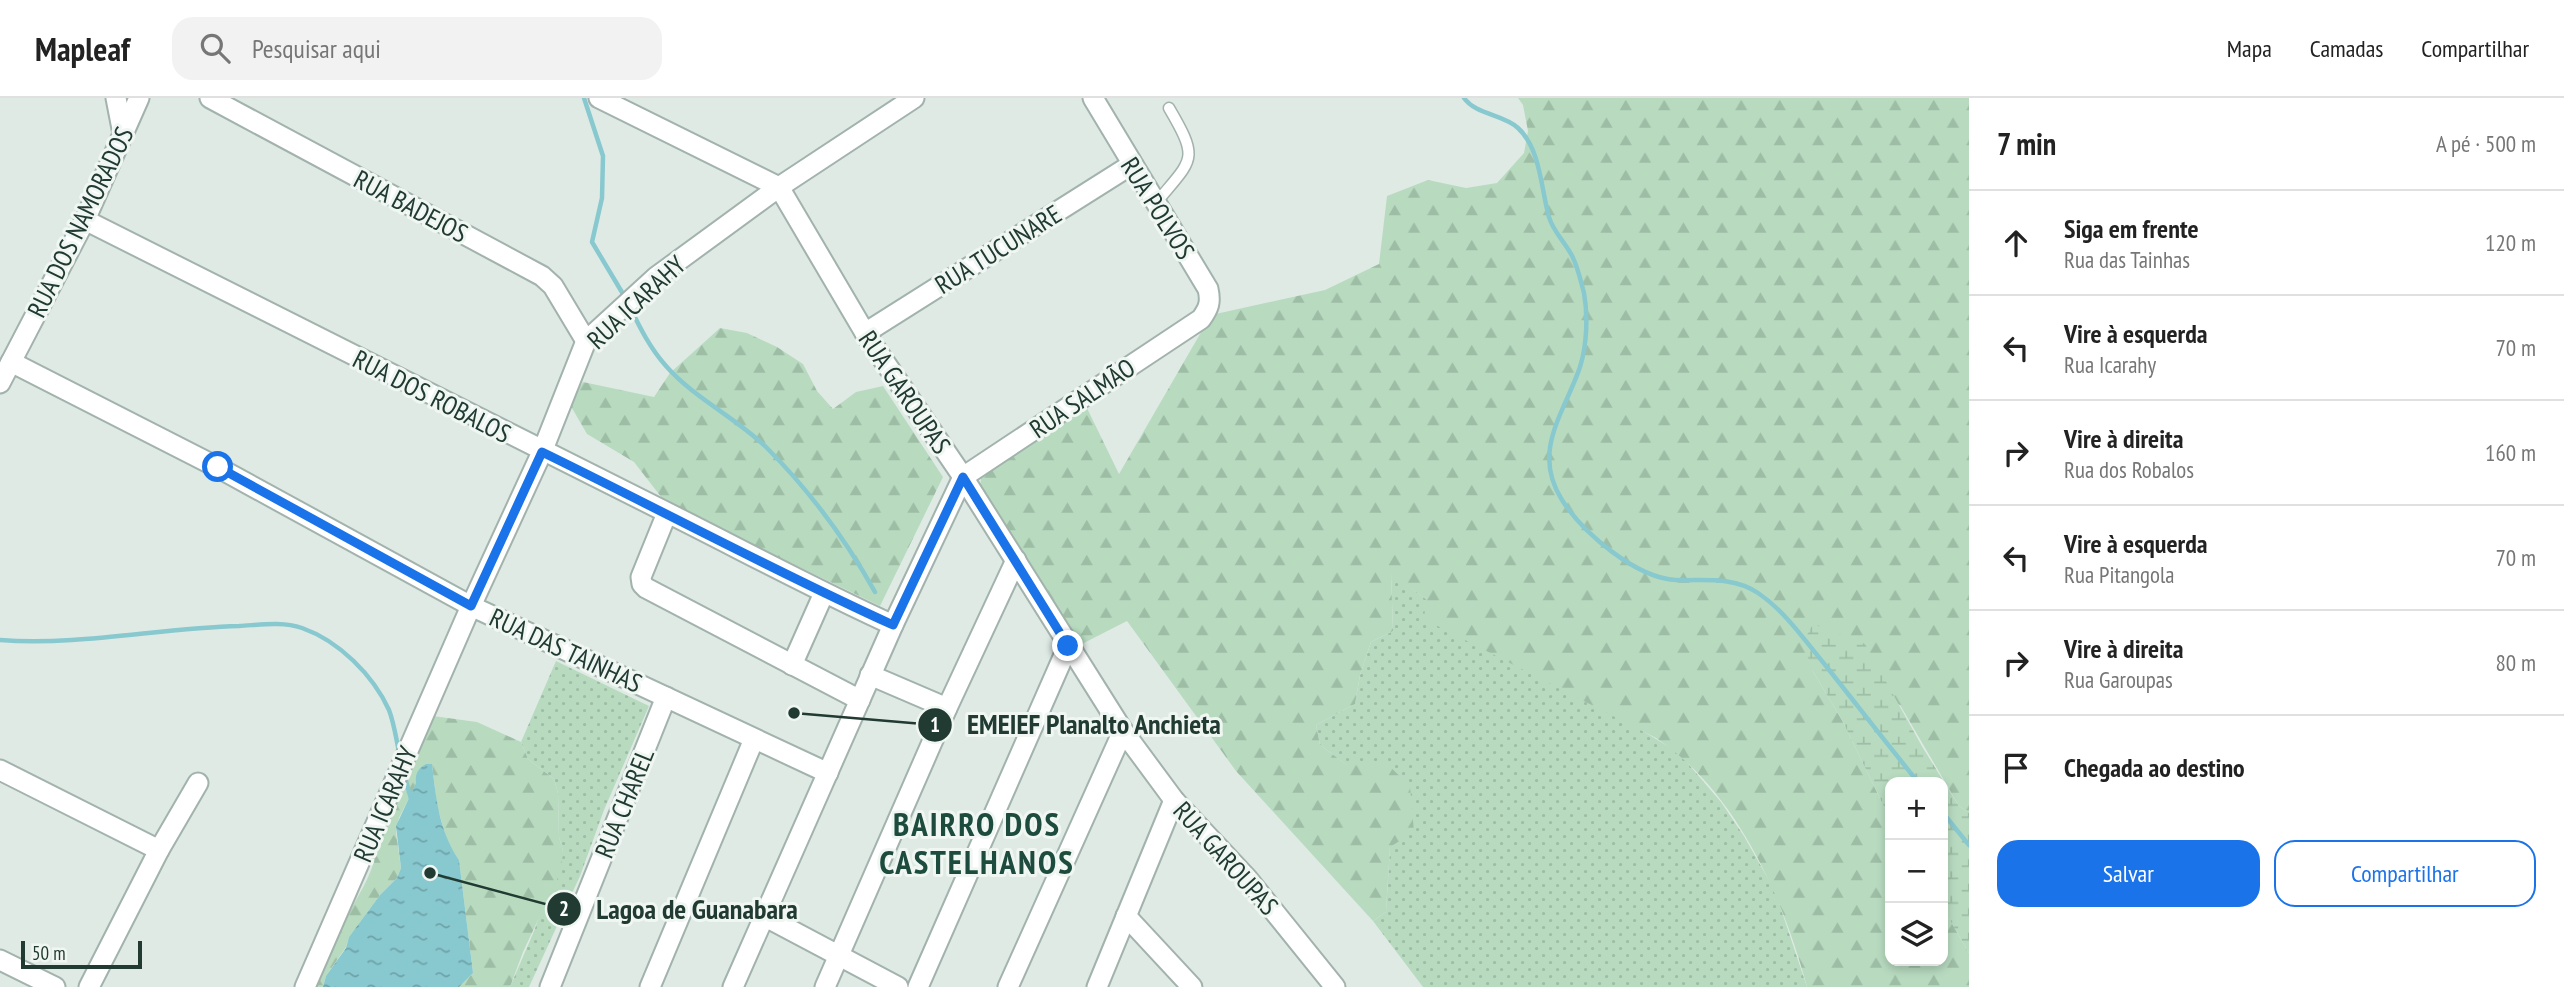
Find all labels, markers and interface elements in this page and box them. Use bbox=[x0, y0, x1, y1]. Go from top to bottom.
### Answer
search box bbox=[172, 17, 662, 80]
text: Mapleaf bbox=[35, 27, 130, 70]
icon: search bbox=[196, 29, 234, 67]
text: Pesquisar aqui bbox=[252, 32, 381, 65]
text: Mapa bbox=[2227, 33, 2272, 64]
text: Camadas bbox=[2310, 33, 2383, 64]
text: Compartilhar bbox=[2421, 33, 2529, 64]
street label: RUA DOS NAMORADOS bbox=[20, 121, 140, 323]
text: 7 min bbox=[1997, 124, 2056, 163]
text: A pé · 500 m bbox=[2436, 129, 2536, 158]
street label: RUA POLVOS bbox=[1114, 151, 1202, 265]
street label: RUA BADEJOS bbox=[349, 162, 473, 250]
street label: RUA TUCUNARE bbox=[929, 197, 1067, 301]
text: Siga em frente bbox=[2064, 212, 2199, 245]
icon: ahead bbox=[1997, 224, 2035, 262]
text: 120 m bbox=[2485, 228, 2536, 257]
text: Rua das Tainhas bbox=[2064, 245, 2190, 274]
street label: RUA ICARAHY bbox=[580, 248, 692, 356]
text: Vire à esquerda bbox=[2064, 317, 2207, 350]
street label: RUA GAROUPAS bbox=[852, 324, 958, 460]
icon: left bbox=[1997, 329, 2035, 367]
text: 70 m bbox=[2495, 333, 2536, 362]
street label: RUA DOS ROBALOS bbox=[348, 342, 516, 450]
text: Rua Icarahy bbox=[2064, 350, 2156, 379]
street label: RUA SALMÃO bbox=[1023, 351, 1141, 445]
text: Vire à direita bbox=[2064, 422, 2183, 455]
icon: right bbox=[1997, 434, 2035, 472]
text: 160 m bbox=[2485, 438, 2536, 467]
route start bbox=[202, 451, 233, 482]
text: Rua dos Robalos bbox=[2064, 455, 2194, 484]
text: Vire à esquerda bbox=[2064, 527, 2207, 560]
icon: left bbox=[1997, 539, 2035, 577]
text: 70 m bbox=[2495, 543, 2536, 572]
text: Rua Pitangola bbox=[2064, 560, 2175, 589]
street label: RUA DAS TAINHAS bbox=[485, 600, 647, 700]
route end bbox=[1052, 630, 1083, 661]
text: Vire à direita bbox=[2064, 632, 2183, 665]
icon: right bbox=[1997, 644, 2035, 682]
text: 80 m bbox=[2495, 648, 2536, 677]
text: Rua Garoupas bbox=[2064, 665, 2173, 694]
callout: EMEIEF Planalto Anchieta bbox=[918, 700, 1236, 749]
text: EMEIEF Planalto Anchieta bbox=[967, 705, 1221, 742]
text: 1 bbox=[930, 711, 940, 738]
street label: RUA ICARAHY bbox=[346, 741, 424, 867]
street label: RUA CHAREL bbox=[587, 743, 661, 863]
icon: arrive bbox=[1997, 749, 2035, 787]
text: Chegada ao destino bbox=[2064, 751, 2245, 784]
map controls bbox=[1885, 777, 1948, 966]
button: + bbox=[1885, 777, 1948, 840]
street label: RUA GAROUPAS bbox=[1166, 794, 1286, 922]
district label: BAIRRO DOS CASTELHANOS bbox=[879, 802, 1075, 883]
button: − bbox=[1885, 840, 1948, 903]
button: Salvar bbox=[1997, 840, 2260, 907]
button: Compartilhar bbox=[2274, 840, 2536, 907]
callout: Lagoa de Guanabara bbox=[547, 884, 812, 933]
text: Lagoa de Guanabara bbox=[596, 890, 798, 927]
text: 2 bbox=[559, 895, 569, 922]
button: layers bbox=[1885, 903, 1948, 966]
scale bar bbox=[21, 938, 142, 970]
text: 50 m bbox=[32, 941, 66, 965]

